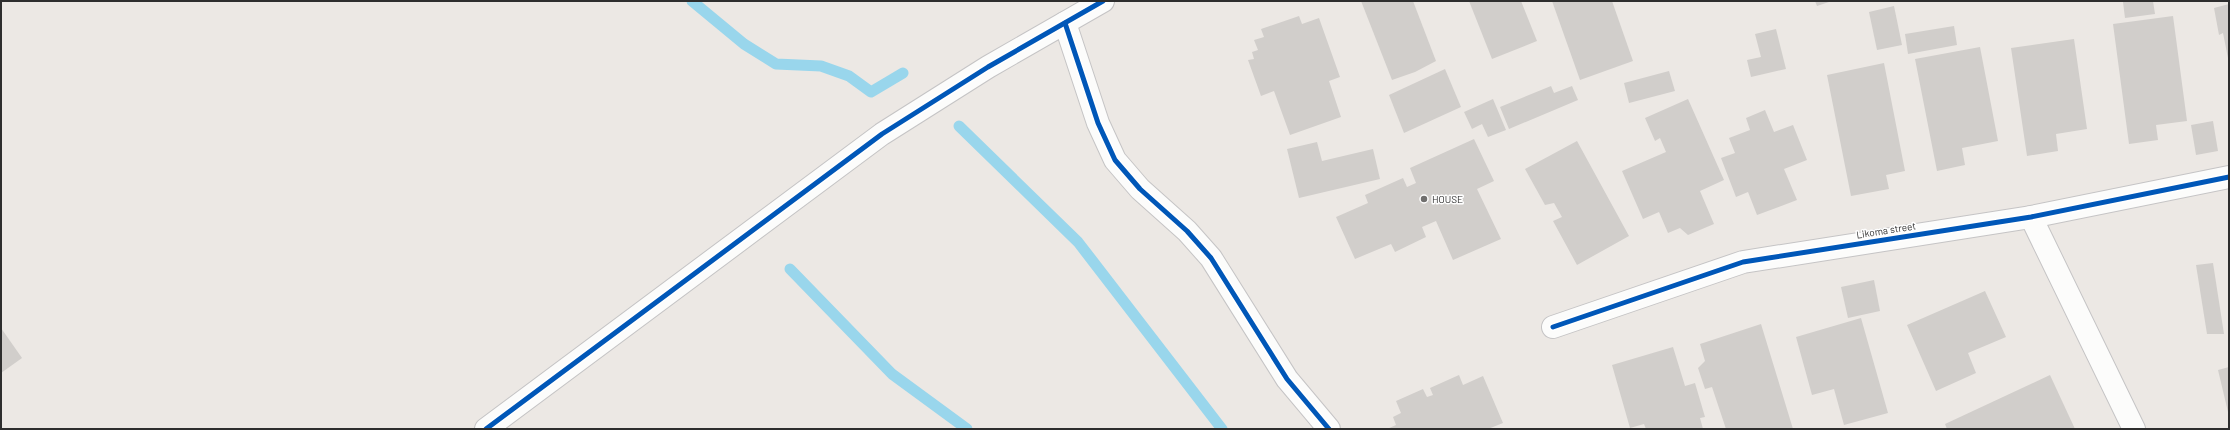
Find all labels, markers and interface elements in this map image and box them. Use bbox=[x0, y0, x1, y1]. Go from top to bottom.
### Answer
place label: HOUSE bbox=[1432, 193, 1463, 205]
marker: HOUSE bbox=[1419, 194, 1429, 204]
street label: Likoma street bbox=[1855, 219, 1917, 241]

